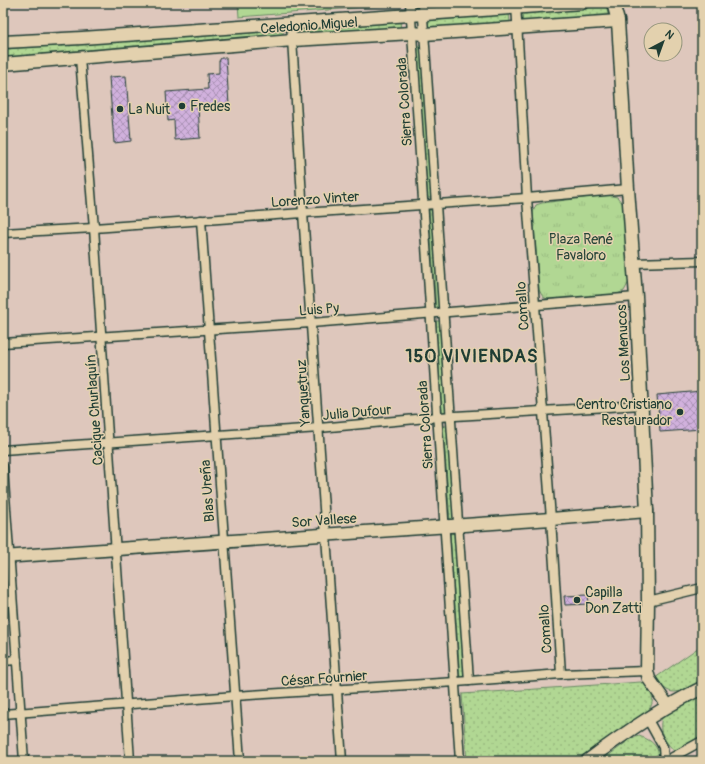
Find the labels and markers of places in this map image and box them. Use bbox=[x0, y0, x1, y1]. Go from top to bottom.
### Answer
place label: Fredes bbox=[190, 98, 231, 115]
place label: La Nuit bbox=[128, 101, 170, 118]
marker: Fredes bbox=[177, 101, 187, 111]
marker: La Nuit bbox=[115, 104, 125, 114]
place label: Centro Cristiano Restaurador bbox=[576, 396, 672, 429]
marker: Centro Cristiano Restaurador bbox=[675, 407, 685, 417]
place label: Capilla Don Zatti bbox=[585, 584, 642, 617]
marker: Capilla Don Zatti bbox=[572, 595, 582, 605]

